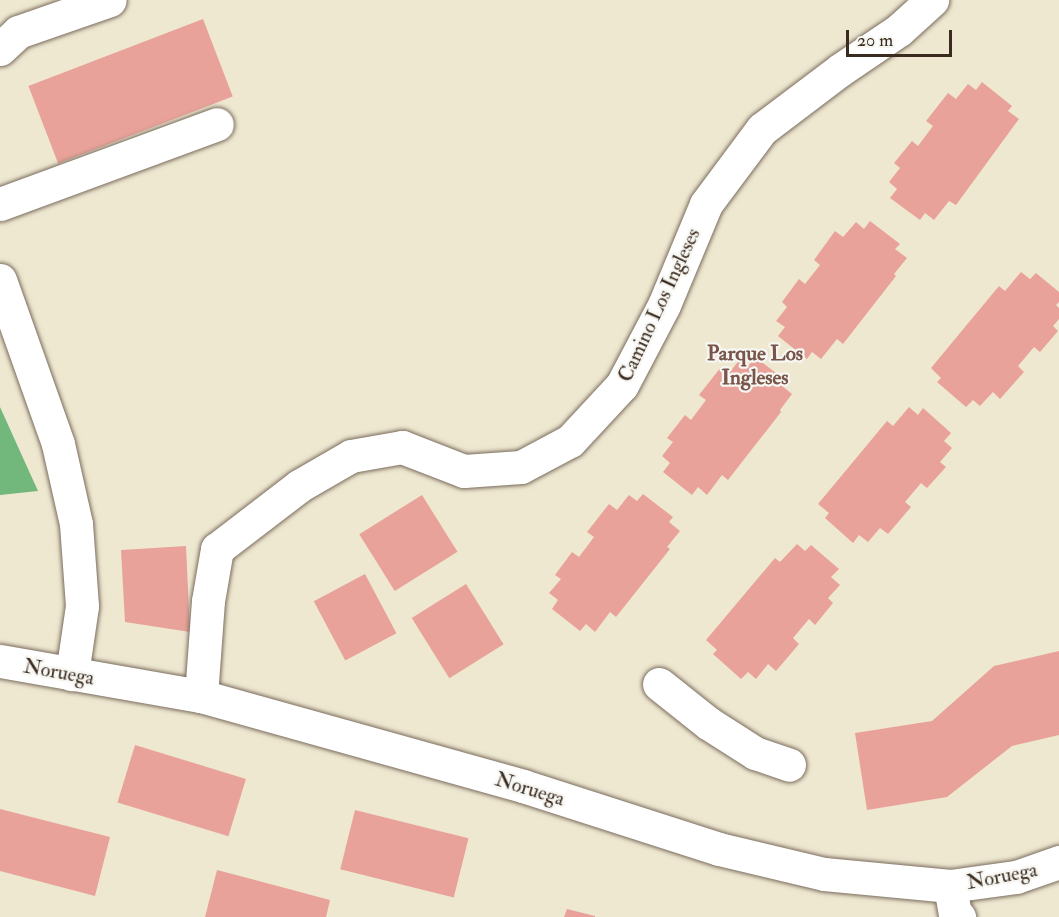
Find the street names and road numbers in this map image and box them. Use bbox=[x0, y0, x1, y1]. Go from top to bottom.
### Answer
street label: Camino Los Ingleses bbox=[613, 224, 705, 386]
street label: Noruega bbox=[22, 654, 96, 690]
street label: Noruega bbox=[492, 767, 568, 811]
street label: Noruega bbox=[965, 857, 1039, 895]

